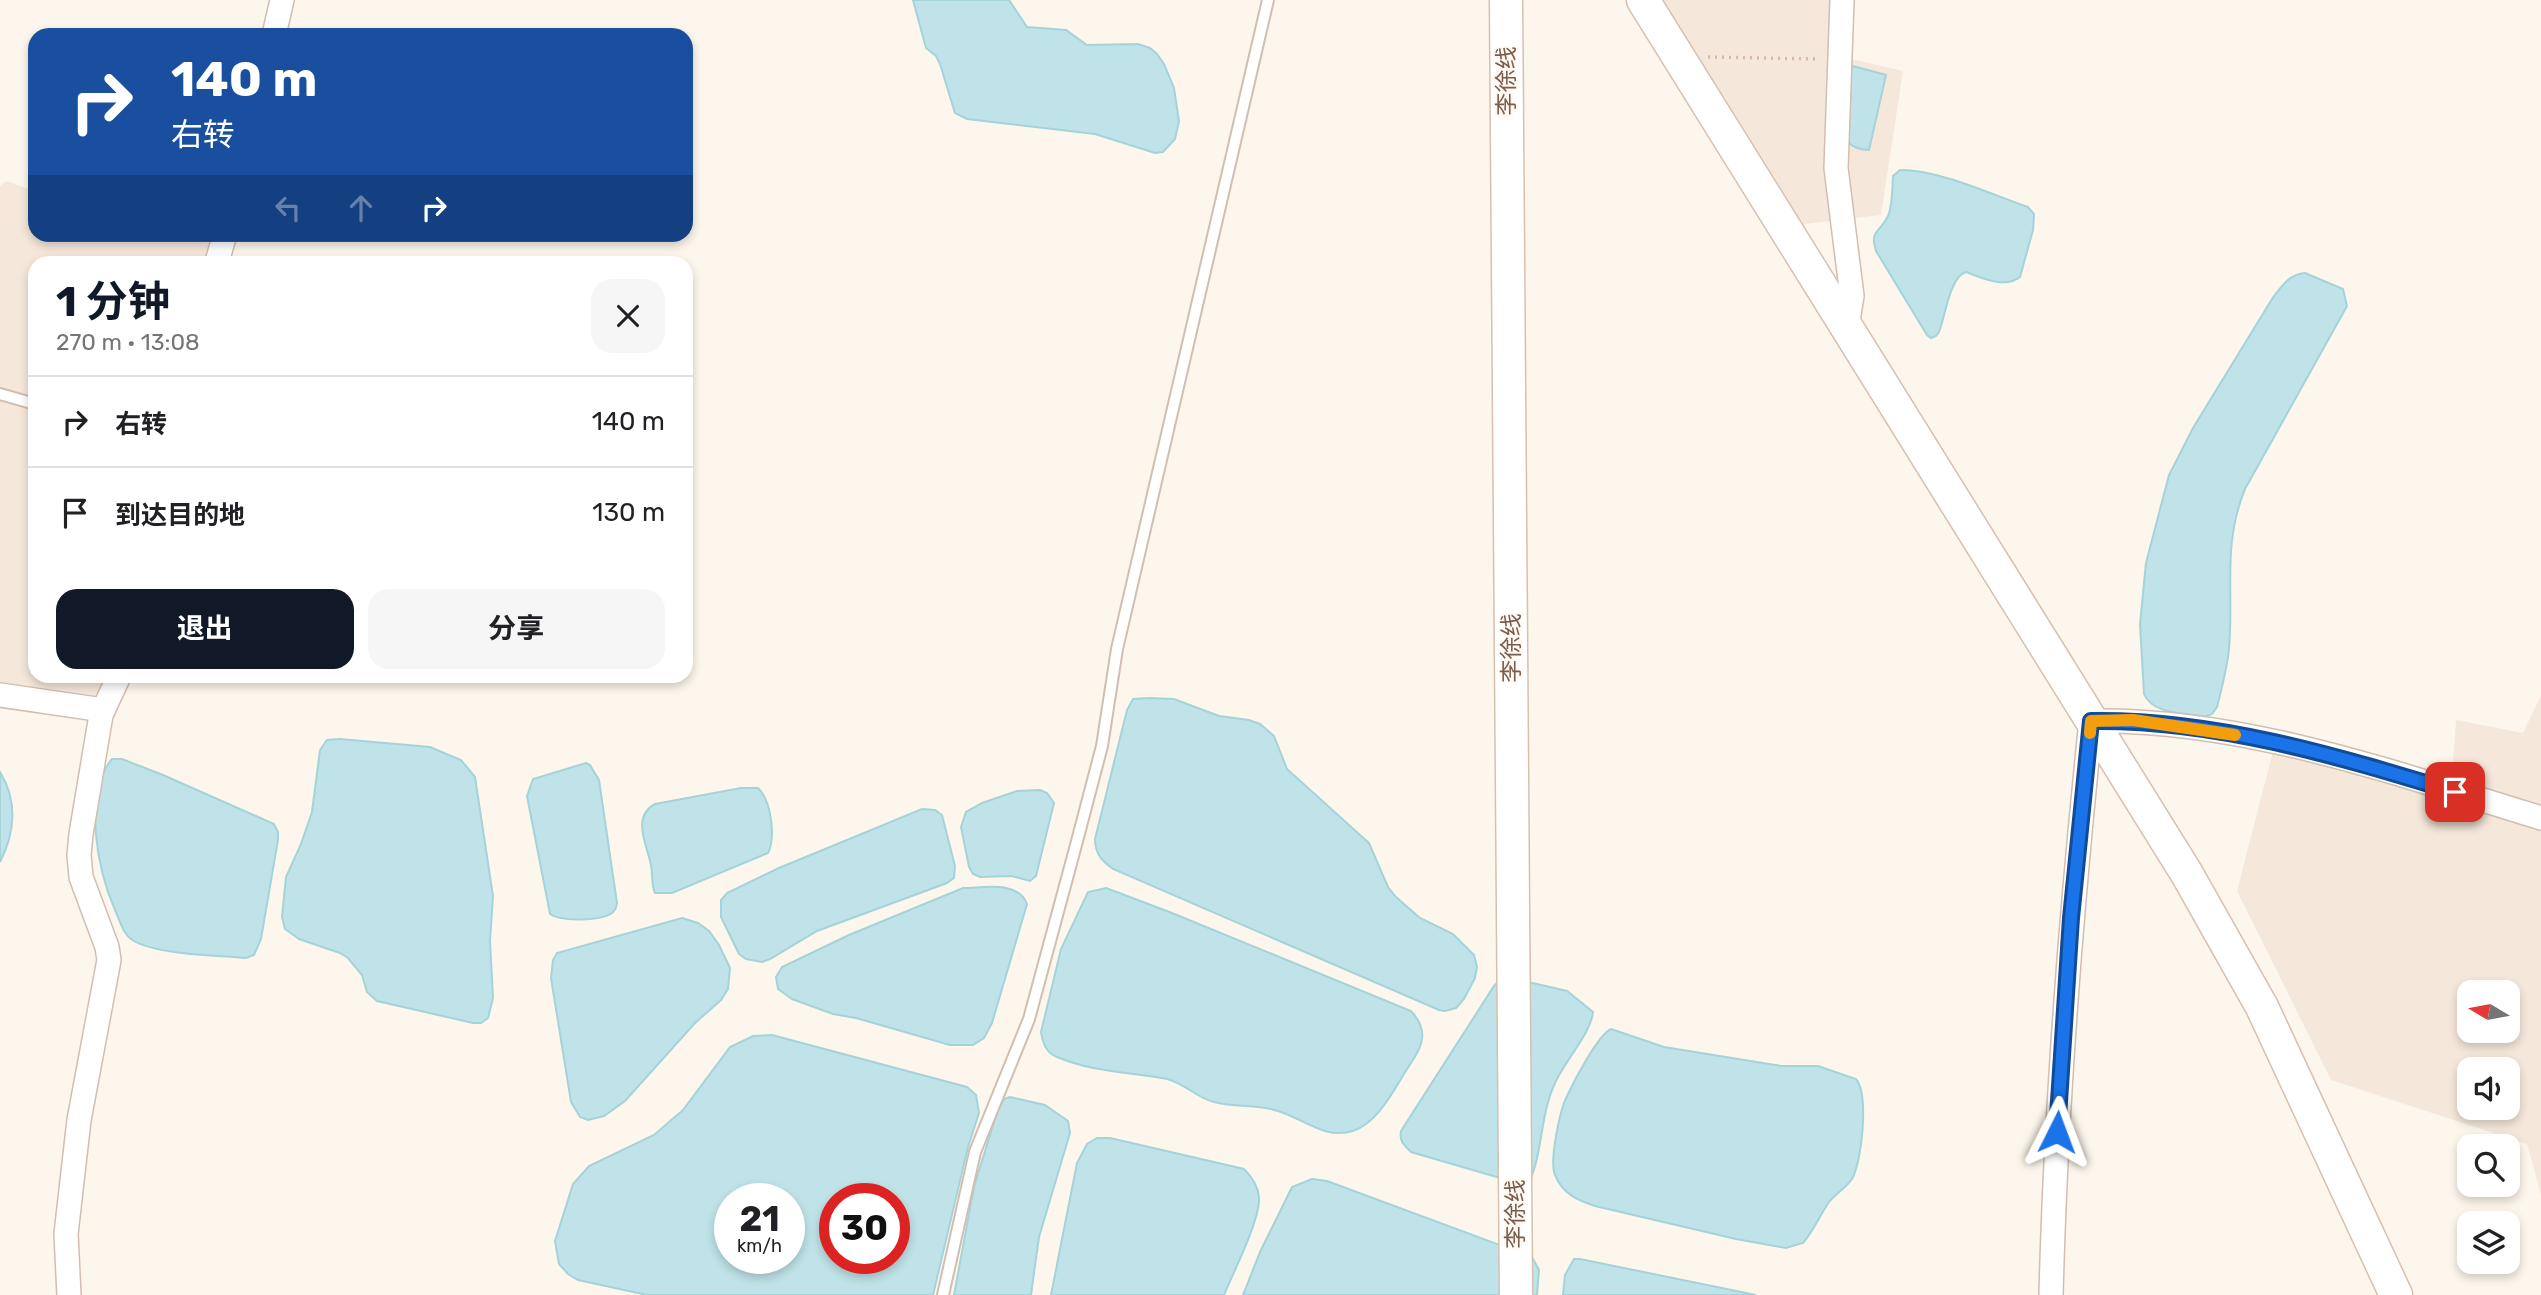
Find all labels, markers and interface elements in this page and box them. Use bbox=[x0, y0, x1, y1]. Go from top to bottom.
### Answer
street label: 李徐线 bbox=[1492, 47, 1520, 116]
text: 140 m bbox=[171, 50, 317, 108]
icon: right bbox=[56, 56, 147, 147]
text: 右转 bbox=[171, 116, 235, 154]
icon: left bbox=[269, 189, 307, 227]
icon: ahead bbox=[342, 189, 380, 227]
icon: right bbox=[415, 189, 453, 227]
text: 1 分钟 bbox=[56, 277, 170, 327]
button: close bbox=[591, 279, 665, 353]
text: 270 m · 13:08 bbox=[56, 328, 200, 356]
icon: right bbox=[56, 403, 94, 441]
text: 140 m bbox=[592, 406, 665, 437]
text: 右转 bbox=[115, 409, 167, 440]
icon: arrive bbox=[56, 494, 94, 532]
text: 130 m bbox=[592, 497, 665, 528]
text: 到达目的地 bbox=[115, 500, 245, 531]
button: 退出 bbox=[56, 589, 354, 669]
button: 分享 bbox=[368, 589, 665, 669]
street label: 李徐线 bbox=[1497, 614, 1525, 683]
pin bbox=[2425, 762, 2485, 822]
icon: arrive bbox=[2436, 773, 2474, 811]
north arrow bbox=[2457, 980, 2520, 1043]
map controls bbox=[2457, 980, 2520, 1274]
button: sound bbox=[2457, 1057, 2520, 1120]
position arrow bbox=[2020, 1095, 2094, 1169]
button: search bbox=[2457, 1134, 2520, 1197]
street label: 李徐线 bbox=[1501, 1180, 1529, 1249]
speed limit sign: 30 bbox=[819, 1183, 910, 1274]
text: 21 bbox=[739, 1198, 780, 1240]
button: layers bbox=[2457, 1211, 2520, 1274]
text: km/h bbox=[737, 1235, 782, 1257]

